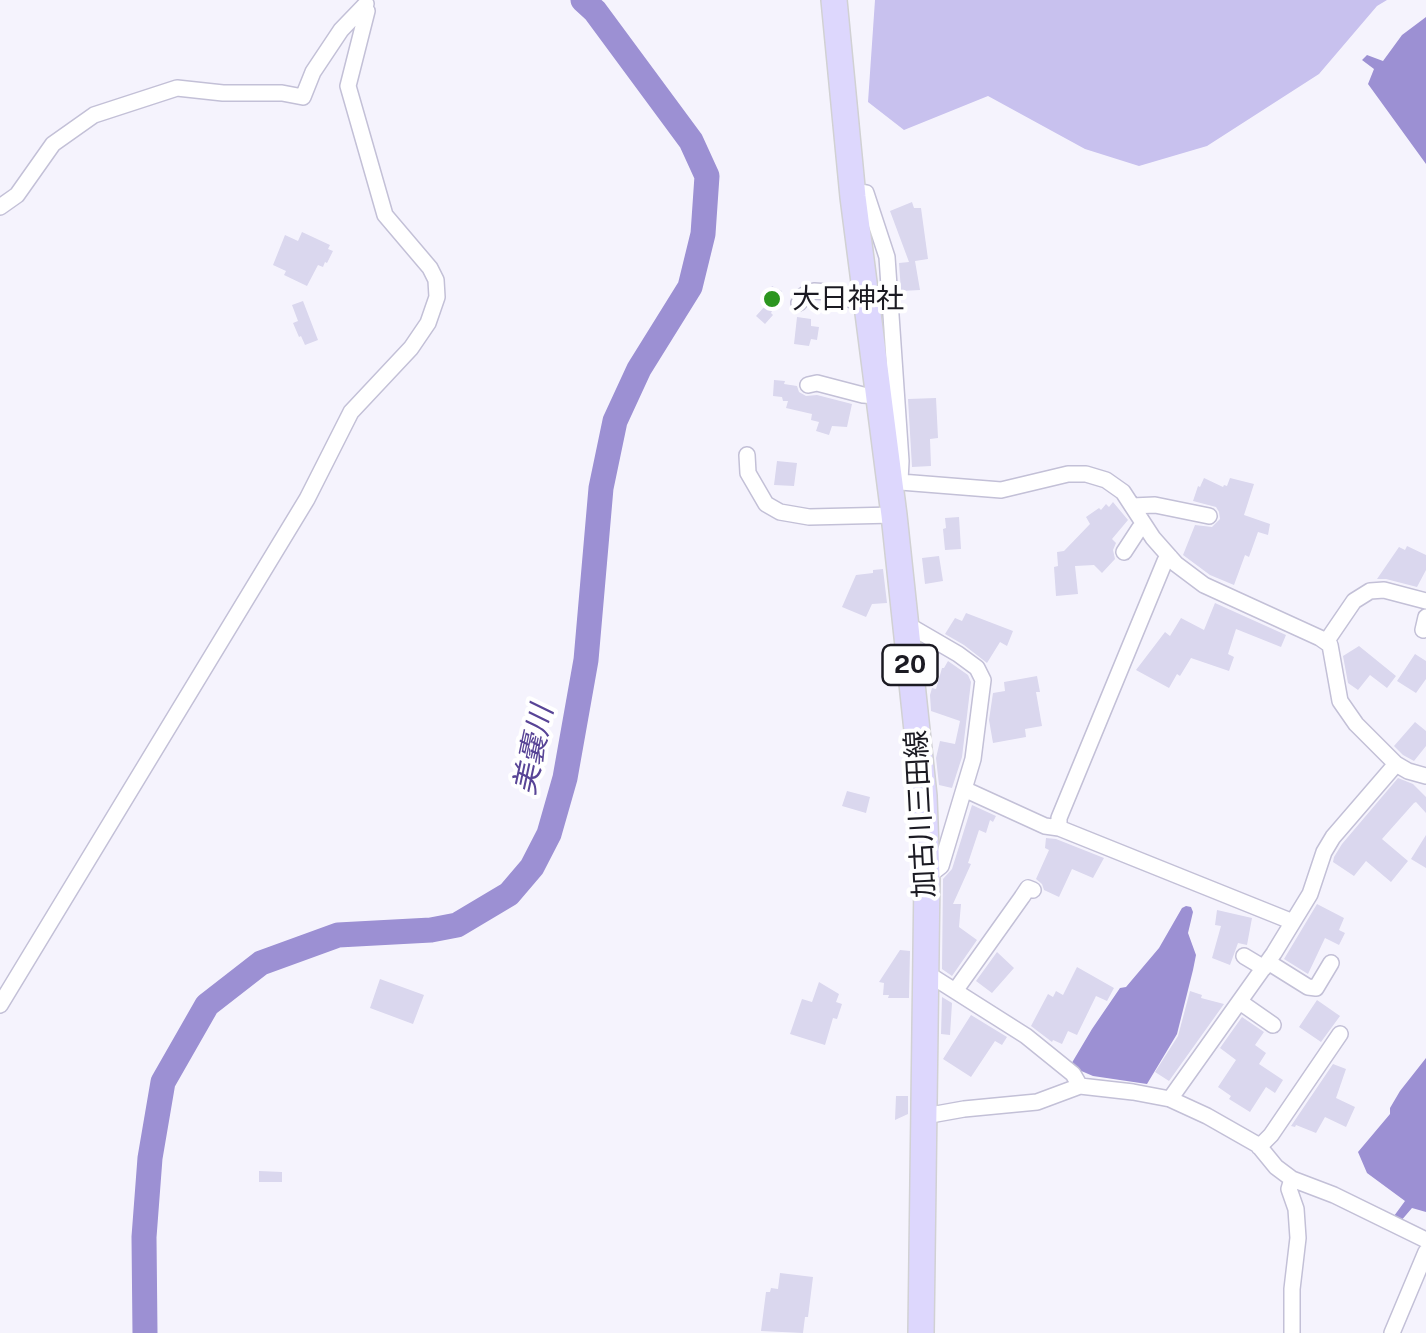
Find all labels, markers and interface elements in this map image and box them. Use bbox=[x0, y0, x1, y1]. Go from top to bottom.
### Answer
place label: 大日神社 bbox=[792, 282, 904, 316]
marker: 大日神社 bbox=[761, 288, 783, 310]
road number: 20 bbox=[882, 645, 938, 685]
water label: 美嚢川 bbox=[507, 702, 561, 798]
street label: 加古川三田線 bbox=[900, 729, 942, 899]

